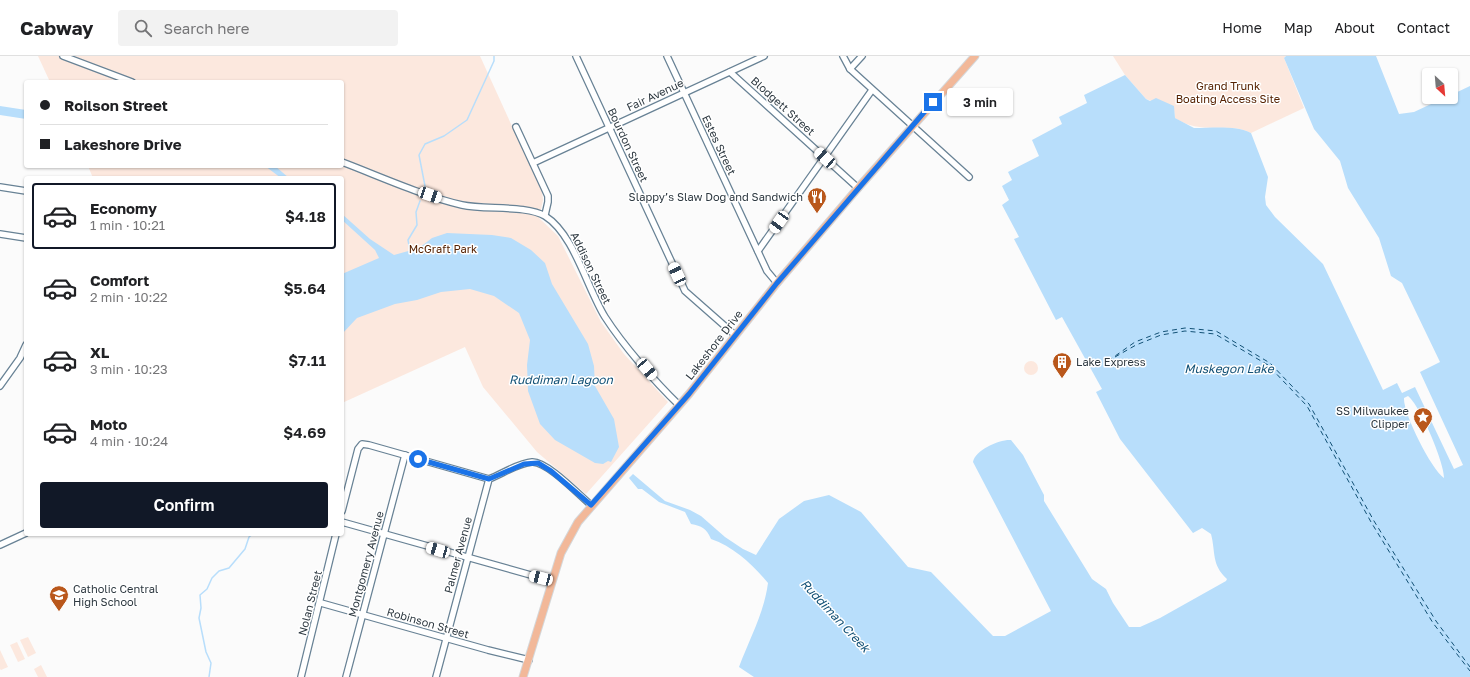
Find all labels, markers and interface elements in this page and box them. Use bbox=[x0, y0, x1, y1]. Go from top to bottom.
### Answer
search box bbox=[118, 10, 398, 46]
text: Cabway bbox=[20, 16, 94, 39]
icon: search bbox=[132, 17, 154, 39]
text: Search here bbox=[164, 19, 249, 37]
text: Home bbox=[1222, 19, 1262, 36]
text: Map bbox=[1284, 19, 1312, 36]
text: About bbox=[1334, 19, 1375, 36]
text: Contact bbox=[1397, 19, 1450, 36]
north arrow bbox=[1422, 68, 1458, 104]
map controls bbox=[1422, 68, 1458, 104]
street label: Blodgett Street bbox=[749, 74, 818, 138]
street label: Fair Avenue bbox=[624, 76, 685, 113]
park label: Grand Trunk Boating Access Site bbox=[1176, 79, 1280, 105]
callout: 3 min bbox=[947, 88, 1013, 116]
route end bbox=[924, 93, 942, 111]
text: 3 min bbox=[963, 94, 997, 110]
text: Roilson Street bbox=[64, 96, 168, 114]
street label: Bourdon Street bbox=[606, 106, 651, 184]
street label: Estes Street bbox=[700, 113, 739, 177]
text: Lakeshore Drive bbox=[64, 135, 182, 153]
car bbox=[812, 146, 838, 170]
car bbox=[417, 185, 443, 205]
restaurant icon: Slappy’s Slaw Dog and Sandwich bbox=[806, 186, 828, 214]
place label: Slappy’s Slaw Dog and Sandwich bbox=[629, 190, 803, 203]
icon: car bbox=[42, 198, 78, 234]
text: Economy bbox=[90, 199, 157, 217]
text: $4.18 bbox=[285, 207, 326, 225]
car bbox=[767, 209, 791, 235]
text: 1 min · 10:21 bbox=[90, 217, 165, 233]
street label: Addison Street bbox=[568, 230, 614, 306]
park label: McGraft Park bbox=[409, 242, 477, 255]
car bbox=[666, 261, 688, 287]
icon: car bbox=[42, 270, 78, 306]
text: Comfort bbox=[90, 271, 149, 289]
text: $5.64 bbox=[284, 279, 326, 297]
text: 2 min · 10:22 bbox=[90, 289, 168, 305]
street label: Lakeshore Drive bbox=[682, 307, 745, 382]
icon: car bbox=[42, 342, 78, 378]
text: XL bbox=[90, 343, 109, 361]
text: $7.11 bbox=[288, 351, 326, 369]
building icon: Lake Express bbox=[1051, 351, 1073, 379]
place label: Lake Express bbox=[1076, 355, 1146, 368]
car bbox=[635, 356, 659, 382]
text: 3 min · 10:23 bbox=[90, 361, 168, 377]
water label: Muskegon Lake bbox=[1184, 361, 1275, 376]
water label: Ruddiman Lagoon bbox=[509, 372, 614, 387]
place label: SS Milwaukee Clipper bbox=[1336, 404, 1410, 430]
place icon: SS Milwaukee Clipper bbox=[1412, 406, 1434, 434]
icon: car bbox=[42, 414, 78, 450]
text: Moto bbox=[90, 415, 127, 433]
text: $4.69 bbox=[283, 423, 326, 441]
text: 4 min · 10:24 bbox=[90, 433, 168, 449]
route start bbox=[409, 450, 427, 468]
button: Confirm bbox=[40, 482, 328, 528]
street label: Montgomery Avenue bbox=[345, 510, 386, 618]
street label: Palmer Avenue bbox=[441, 515, 474, 595]
car bbox=[425, 541, 451, 559]
street label: Nolan Street bbox=[295, 569, 324, 637]
car bbox=[528, 569, 554, 587]
water label: Ruddiman Creek bbox=[798, 576, 874, 656]
place label: Catholic Central High School bbox=[73, 582, 159, 608]
school or university icon: Catholic Central High School bbox=[48, 584, 70, 612]
street label: Robinson Street bbox=[386, 605, 471, 640]

